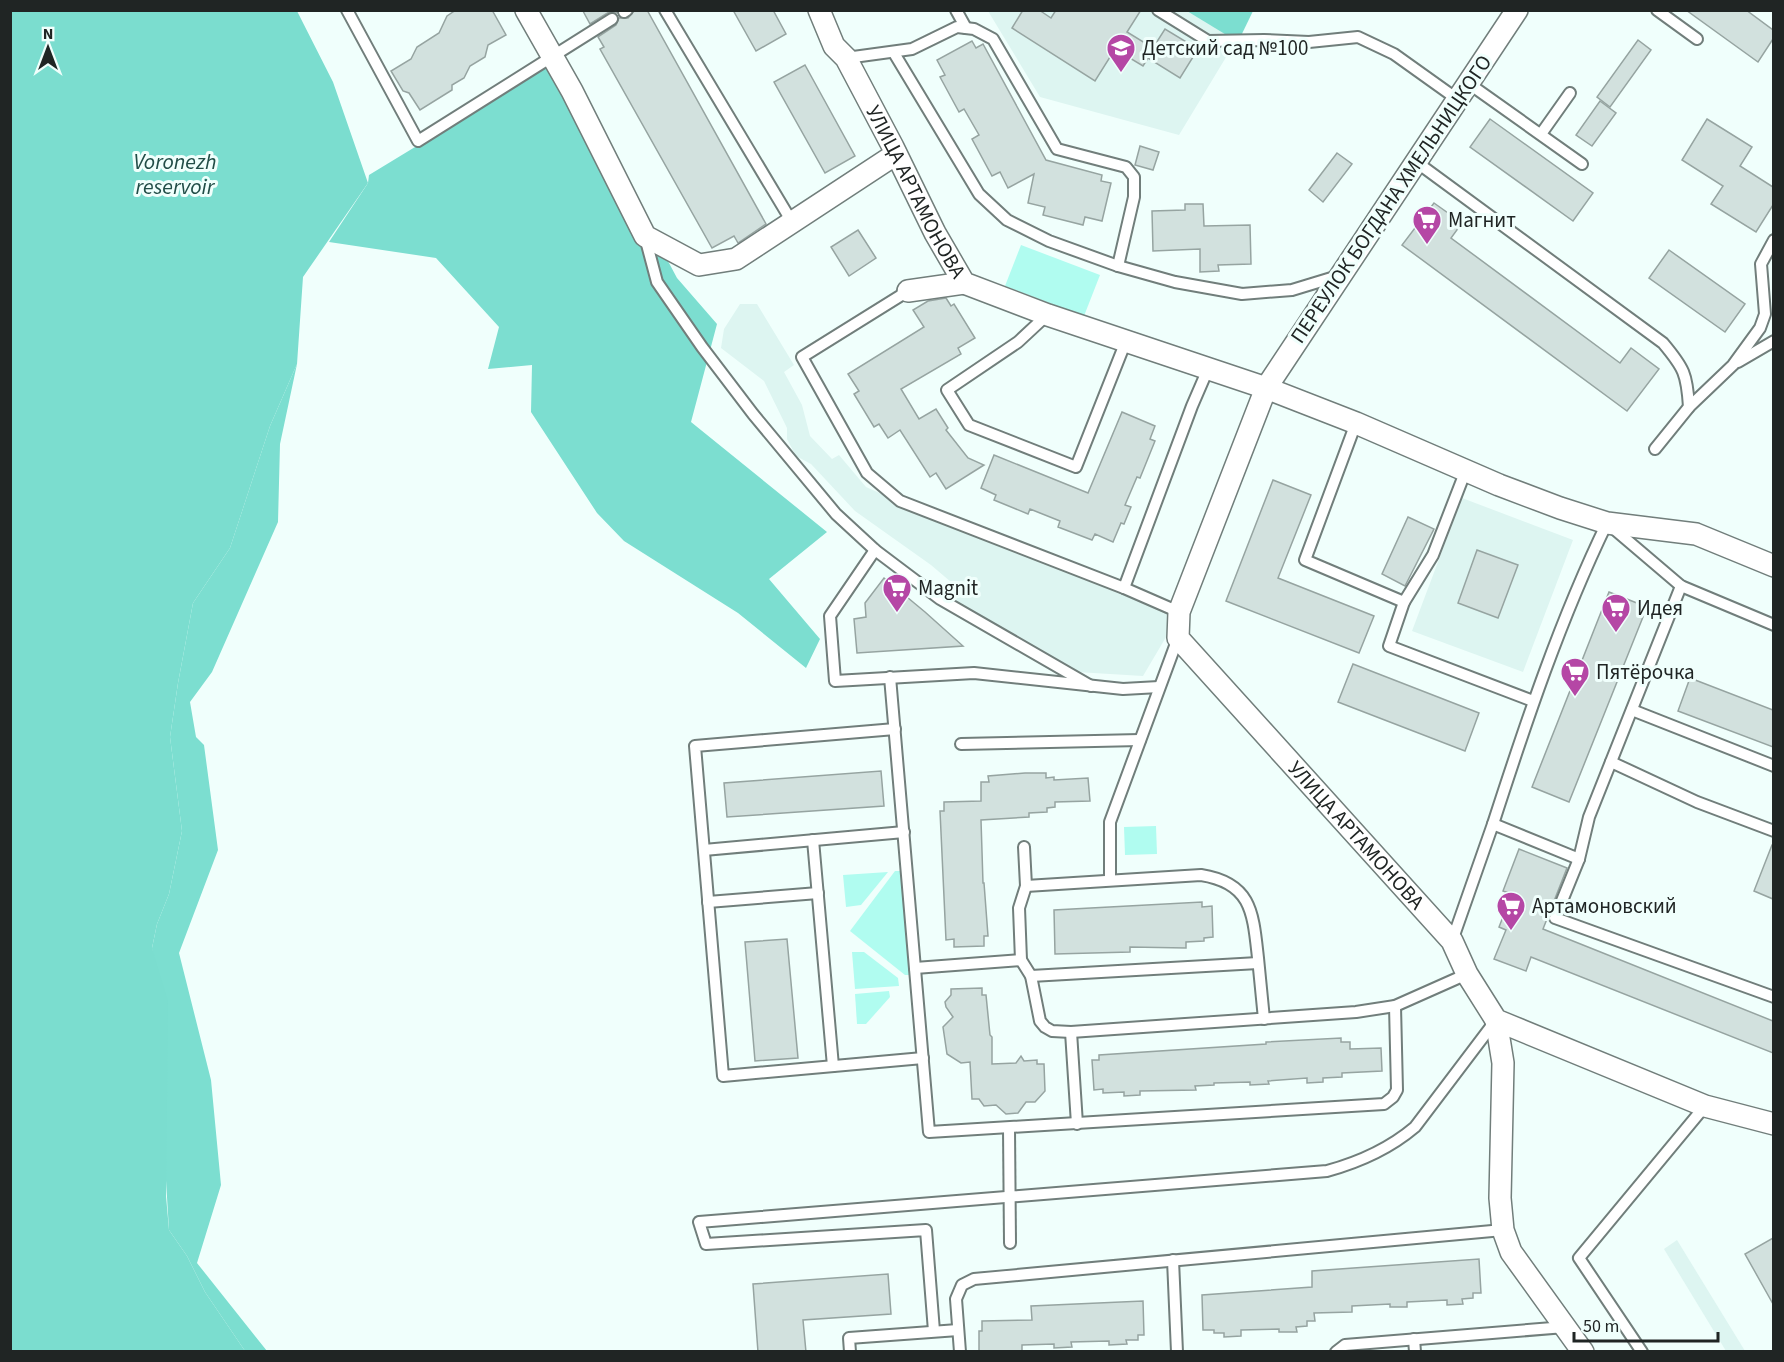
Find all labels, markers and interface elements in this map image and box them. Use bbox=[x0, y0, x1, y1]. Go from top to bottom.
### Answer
north arrow bbox=[18, 18, 78, 78]
text: N bbox=[43, 23, 53, 45]
school or university icon: Детский сад №100 bbox=[1105, 32, 1137, 74]
place label: Детский сад №100 bbox=[1142, 33, 1308, 63]
street label: ПЕРЕУЛОК БОГДАНА ХМЕЛЬНИЦКОГО bbox=[1283, 49, 1499, 349]
street label: УЛИЦА АРТАМОНОВА bbox=[859, 100, 973, 284]
water label: Voronezh reservoir bbox=[134, 146, 216, 203]
supermarket icon: Магнит bbox=[1411, 204, 1443, 246]
place label: Магнит bbox=[1448, 205, 1516, 235]
supermarket icon: Magnit bbox=[881, 572, 913, 614]
place label: Magnit bbox=[918, 573, 978, 603]
supermarket icon: Идея bbox=[1600, 592, 1632, 634]
place label: Идея bbox=[1637, 593, 1683, 623]
supermarket icon: Пятёрочка bbox=[1559, 656, 1591, 698]
place label: Пятёрочка bbox=[1596, 657, 1695, 687]
street label: УЛИЦА АРТАМОНОВА bbox=[1281, 754, 1432, 917]
supermarket icon: Артамоновский bbox=[1495, 890, 1527, 932]
place label: Артамоновский bbox=[1532, 891, 1677, 921]
scale bar bbox=[1574, 1305, 1718, 1343]
text: 50 m bbox=[1583, 1314, 1619, 1339]

